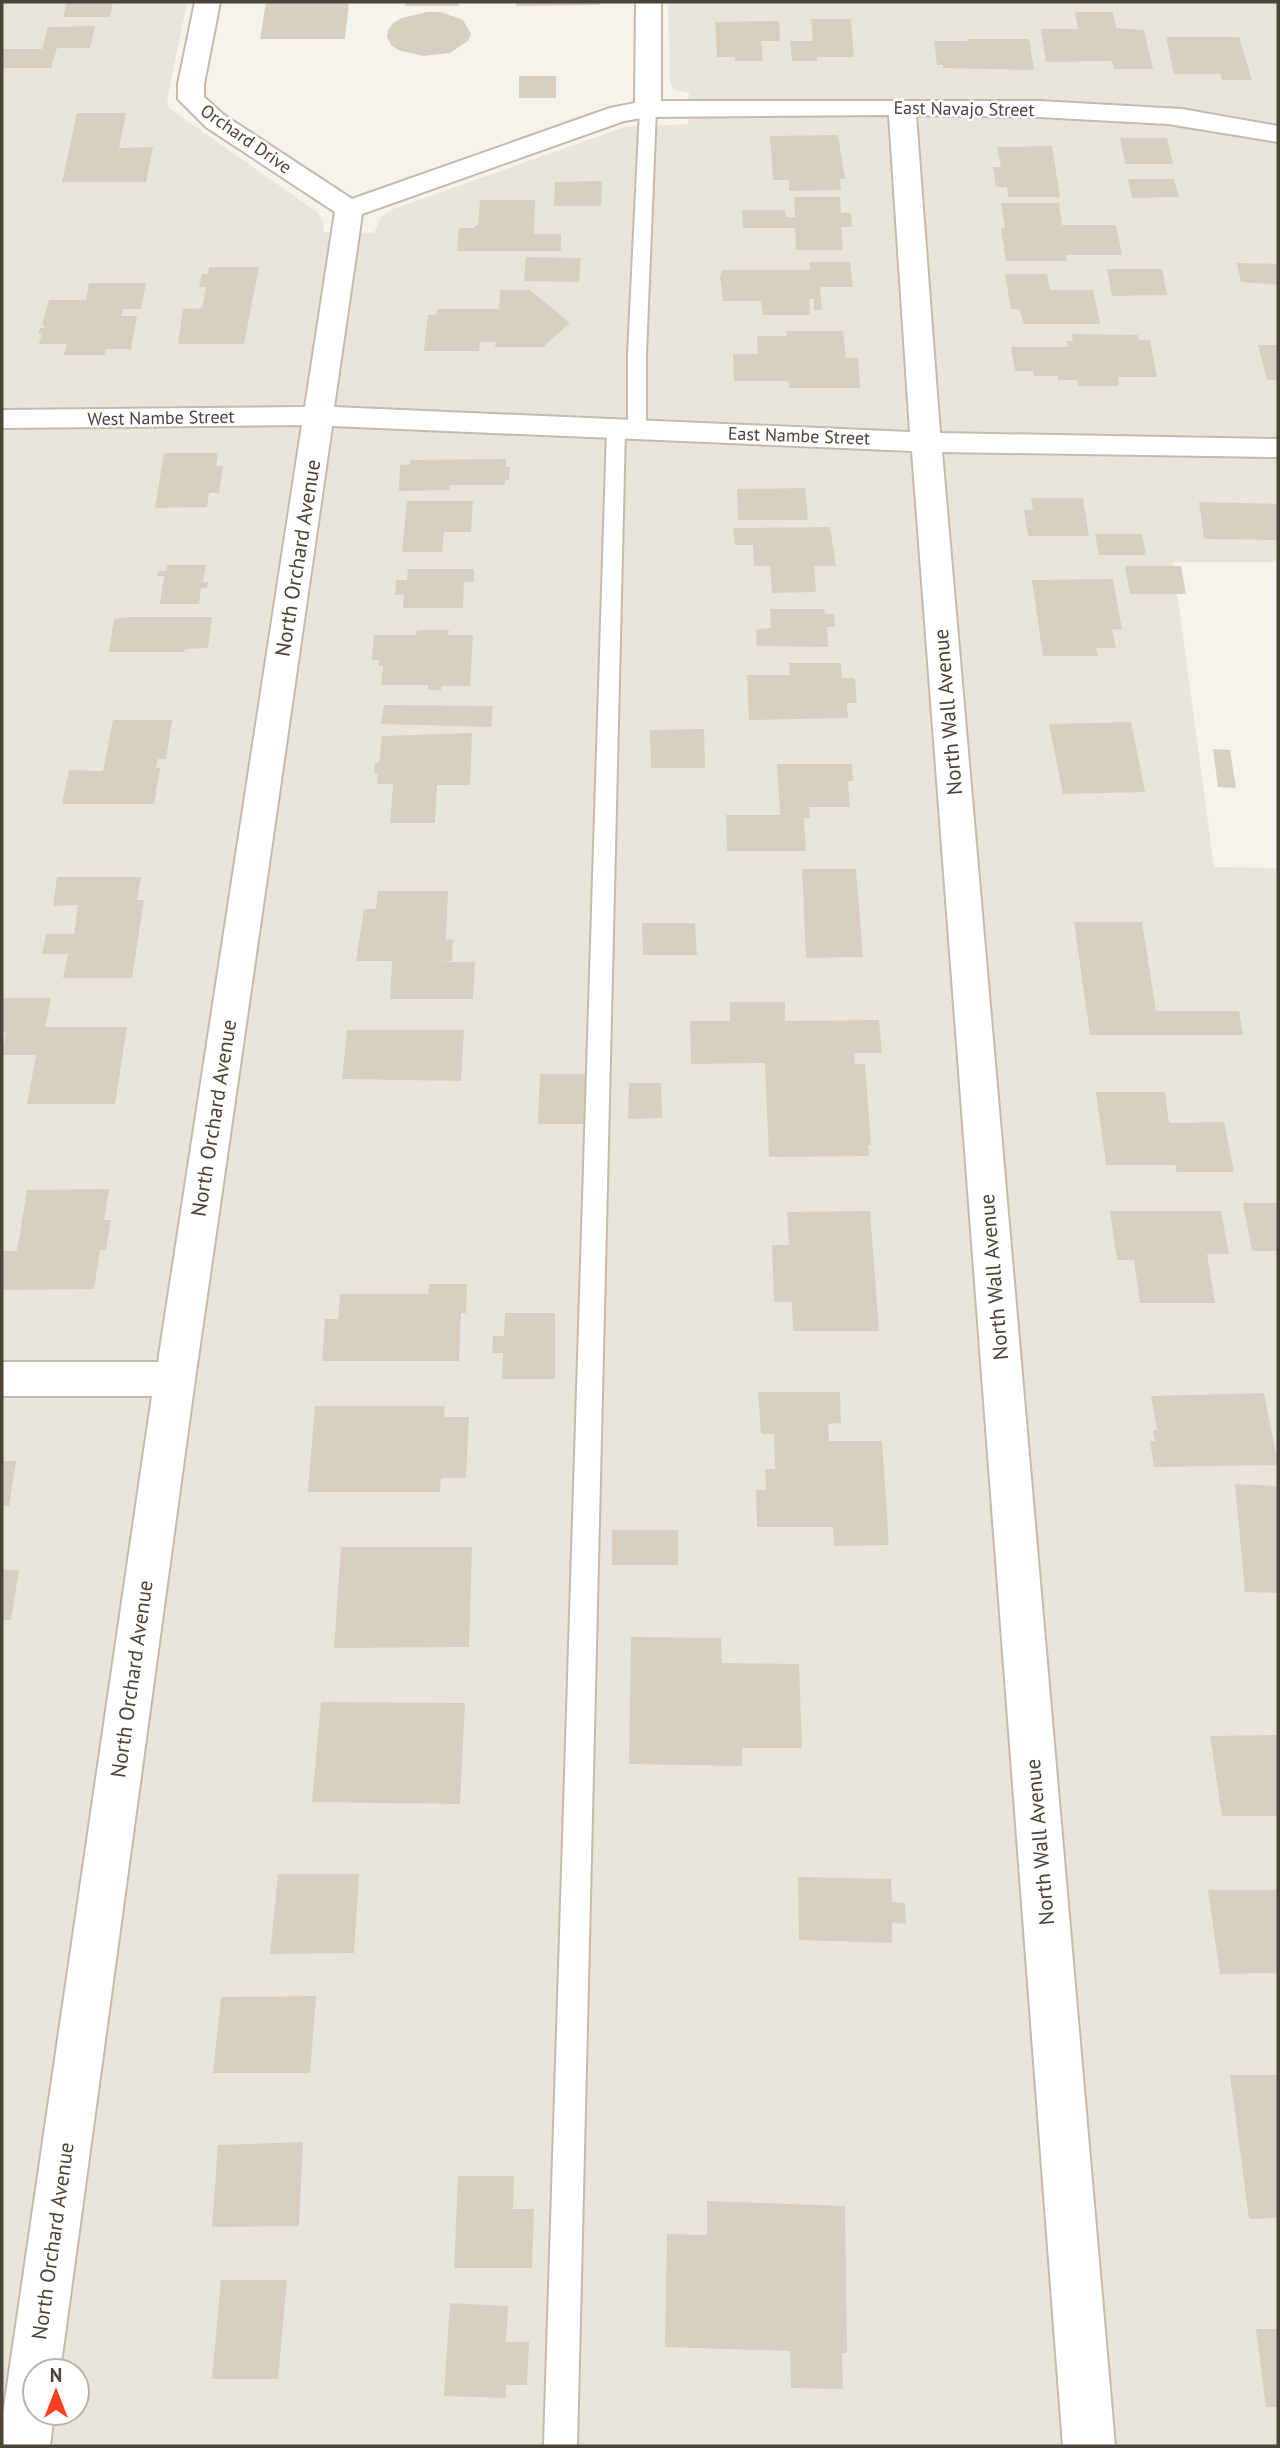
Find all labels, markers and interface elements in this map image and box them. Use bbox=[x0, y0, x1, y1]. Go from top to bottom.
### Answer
street label: East Navajo Street bbox=[893, 96, 1035, 121]
street label: Orchard Drive bbox=[196, 99, 296, 178]
street label: West Nambe Street bbox=[87, 405, 235, 430]
street label: East Nambe Street bbox=[727, 422, 871, 449]
street label: North Orchard Avenue bbox=[269, 457, 326, 658]
street label: North Wall Avenue bbox=[927, 628, 968, 796]
street label: North Orchard Avenue bbox=[185, 1017, 242, 1218]
street label: North Wall Avenue bbox=[973, 1193, 1014, 1361]
street label: North Orchard Avenue bbox=[104, 1578, 159, 1779]
street label: North Wall Avenue bbox=[1019, 1758, 1060, 1926]
street label: North Orchard Avenue bbox=[25, 2140, 80, 2341]
north arrow bbox=[21, 2357, 91, 2427]
text: N bbox=[50, 2363, 62, 2387]

